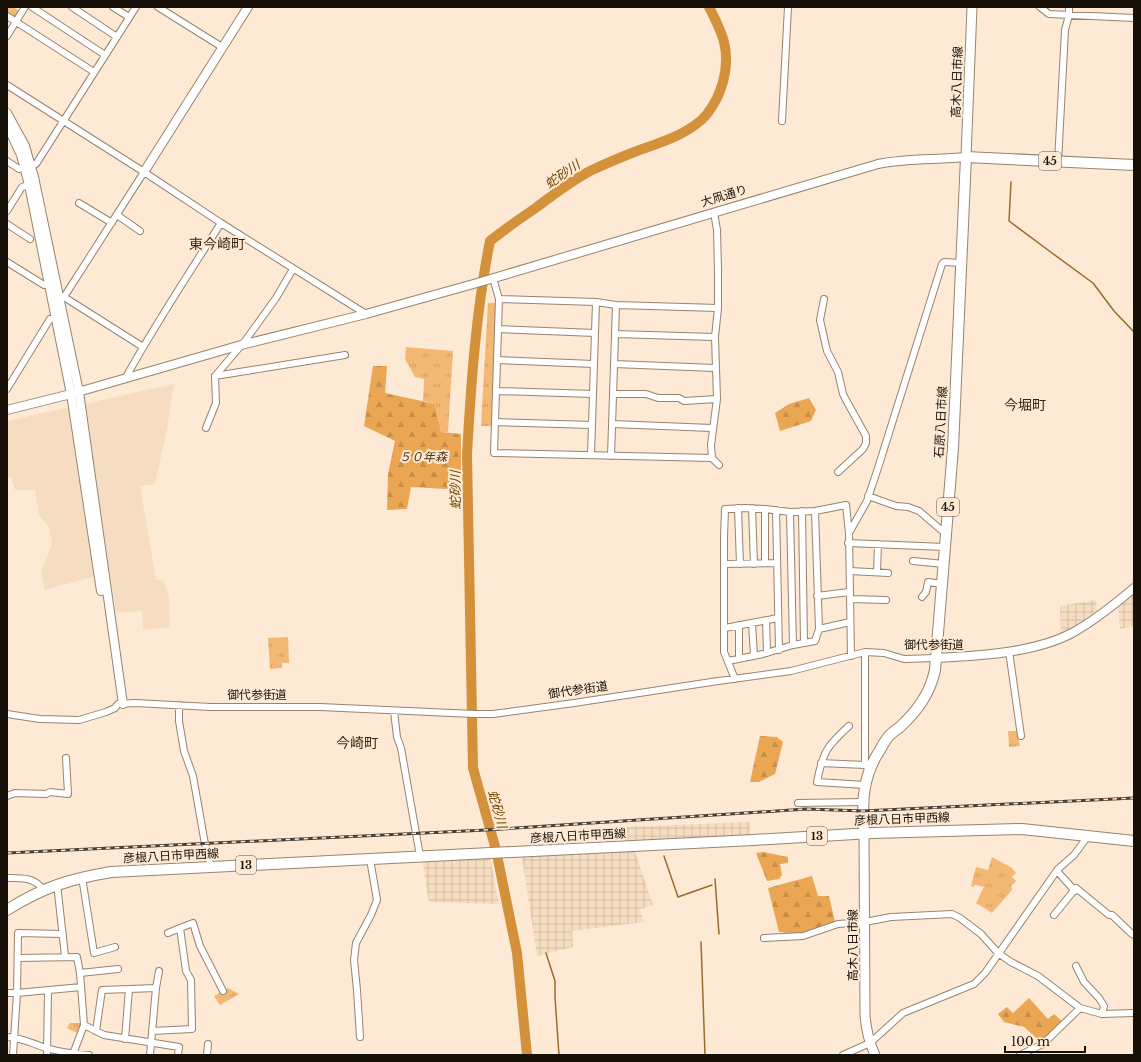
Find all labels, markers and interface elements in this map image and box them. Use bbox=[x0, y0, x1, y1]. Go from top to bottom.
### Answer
street label: 高木八日市線 bbox=[948, 46, 965, 118]
road number: 45 bbox=[1039, 152, 1061, 170]
water label: 蛇砂川 bbox=[541, 155, 585, 192]
street label: 大凧通り bbox=[699, 181, 749, 210]
district label: 東今崎町 bbox=[189, 235, 245, 253]
street label: 石原八日市線 bbox=[931, 386, 950, 458]
district label: 今堀町 bbox=[1004, 396, 1046, 414]
park label: ５０年森 bbox=[399, 449, 448, 464]
water label: 蛇砂川 bbox=[447, 468, 464, 510]
road number: 45 bbox=[937, 498, 959, 516]
street label: 御代参街道 bbox=[904, 637, 964, 652]
street label: 御代参街道 bbox=[547, 678, 609, 701]
street label: 御代参街道 bbox=[227, 687, 287, 702]
district label: 今崎町 bbox=[336, 734, 378, 752]
water label: 蛇砂川 bbox=[484, 788, 511, 832]
street label: 彦根八日市甲西線 bbox=[854, 809, 950, 828]
street label: 彦根八日市甲西線 bbox=[530, 825, 626, 846]
road number: 13 bbox=[807, 827, 827, 845]
street label: 彦根八日市甲西線 bbox=[123, 845, 219, 866]
road number: 13 bbox=[236, 856, 256, 874]
street label: 高木八日市線 bbox=[845, 909, 860, 981]
scale bar bbox=[1005, 1028, 1085, 1054]
text: 100 m bbox=[1011, 1034, 1050, 1049]

